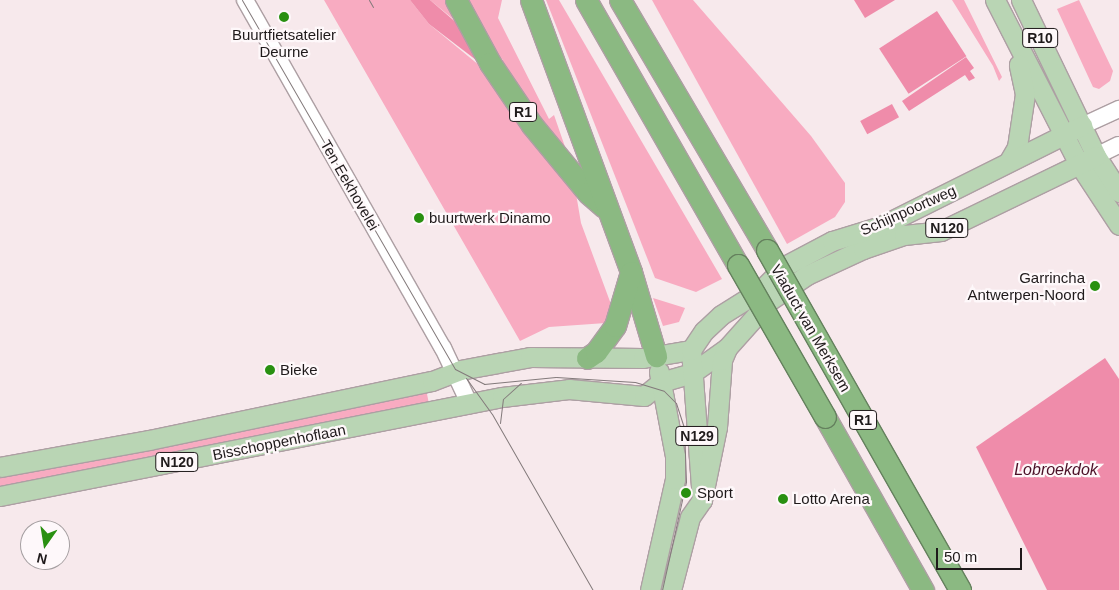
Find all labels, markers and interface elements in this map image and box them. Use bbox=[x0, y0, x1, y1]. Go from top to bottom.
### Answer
marker: Buurtfietsatelier Deurne bbox=[278, 11, 290, 23]
place label: Buurtfietsatelier Deurne bbox=[232, 25, 336, 60]
road number: R10 bbox=[1021, 26, 1059, 49]
road number: R1 bbox=[508, 100, 538, 124]
street label: Ten Eekhovelei bbox=[317, 136, 383, 234]
street label: Schijnpoortweg bbox=[857, 181, 959, 239]
place label: buurtwerk Dinamo bbox=[429, 209, 551, 227]
marker: buurtwerk Dinamo bbox=[413, 212, 425, 224]
road number: N120 bbox=[924, 217, 970, 240]
street label: Viaduct van Merksem bbox=[767, 261, 855, 395]
place label: Garrincha Antwerpen-Noord bbox=[967, 268, 1085, 303]
marker: Garrincha Antwerpen-Noord bbox=[1089, 280, 1101, 292]
place label: Bieke bbox=[280, 361, 318, 379]
marker: Bieke bbox=[264, 364, 276, 376]
road number: R1 bbox=[848, 408, 878, 432]
street label: Bisschoppenhoflaan bbox=[211, 420, 347, 464]
road number: N129 bbox=[674, 424, 720, 448]
road number: N120 bbox=[154, 451, 200, 474]
water label: Lobroekdok bbox=[1014, 460, 1098, 480]
place label: Sport bbox=[697, 484, 733, 502]
marker: Sport bbox=[679, 486, 693, 500]
place label: Lotto Arena bbox=[793, 490, 871, 508]
marker: Lotto Arena bbox=[777, 493, 789, 505]
north arrow bbox=[20, 520, 70, 570]
scale bar bbox=[939, 538, 1025, 570]
text: 50 m bbox=[944, 548, 977, 565]
text: N bbox=[35, 550, 49, 568]

